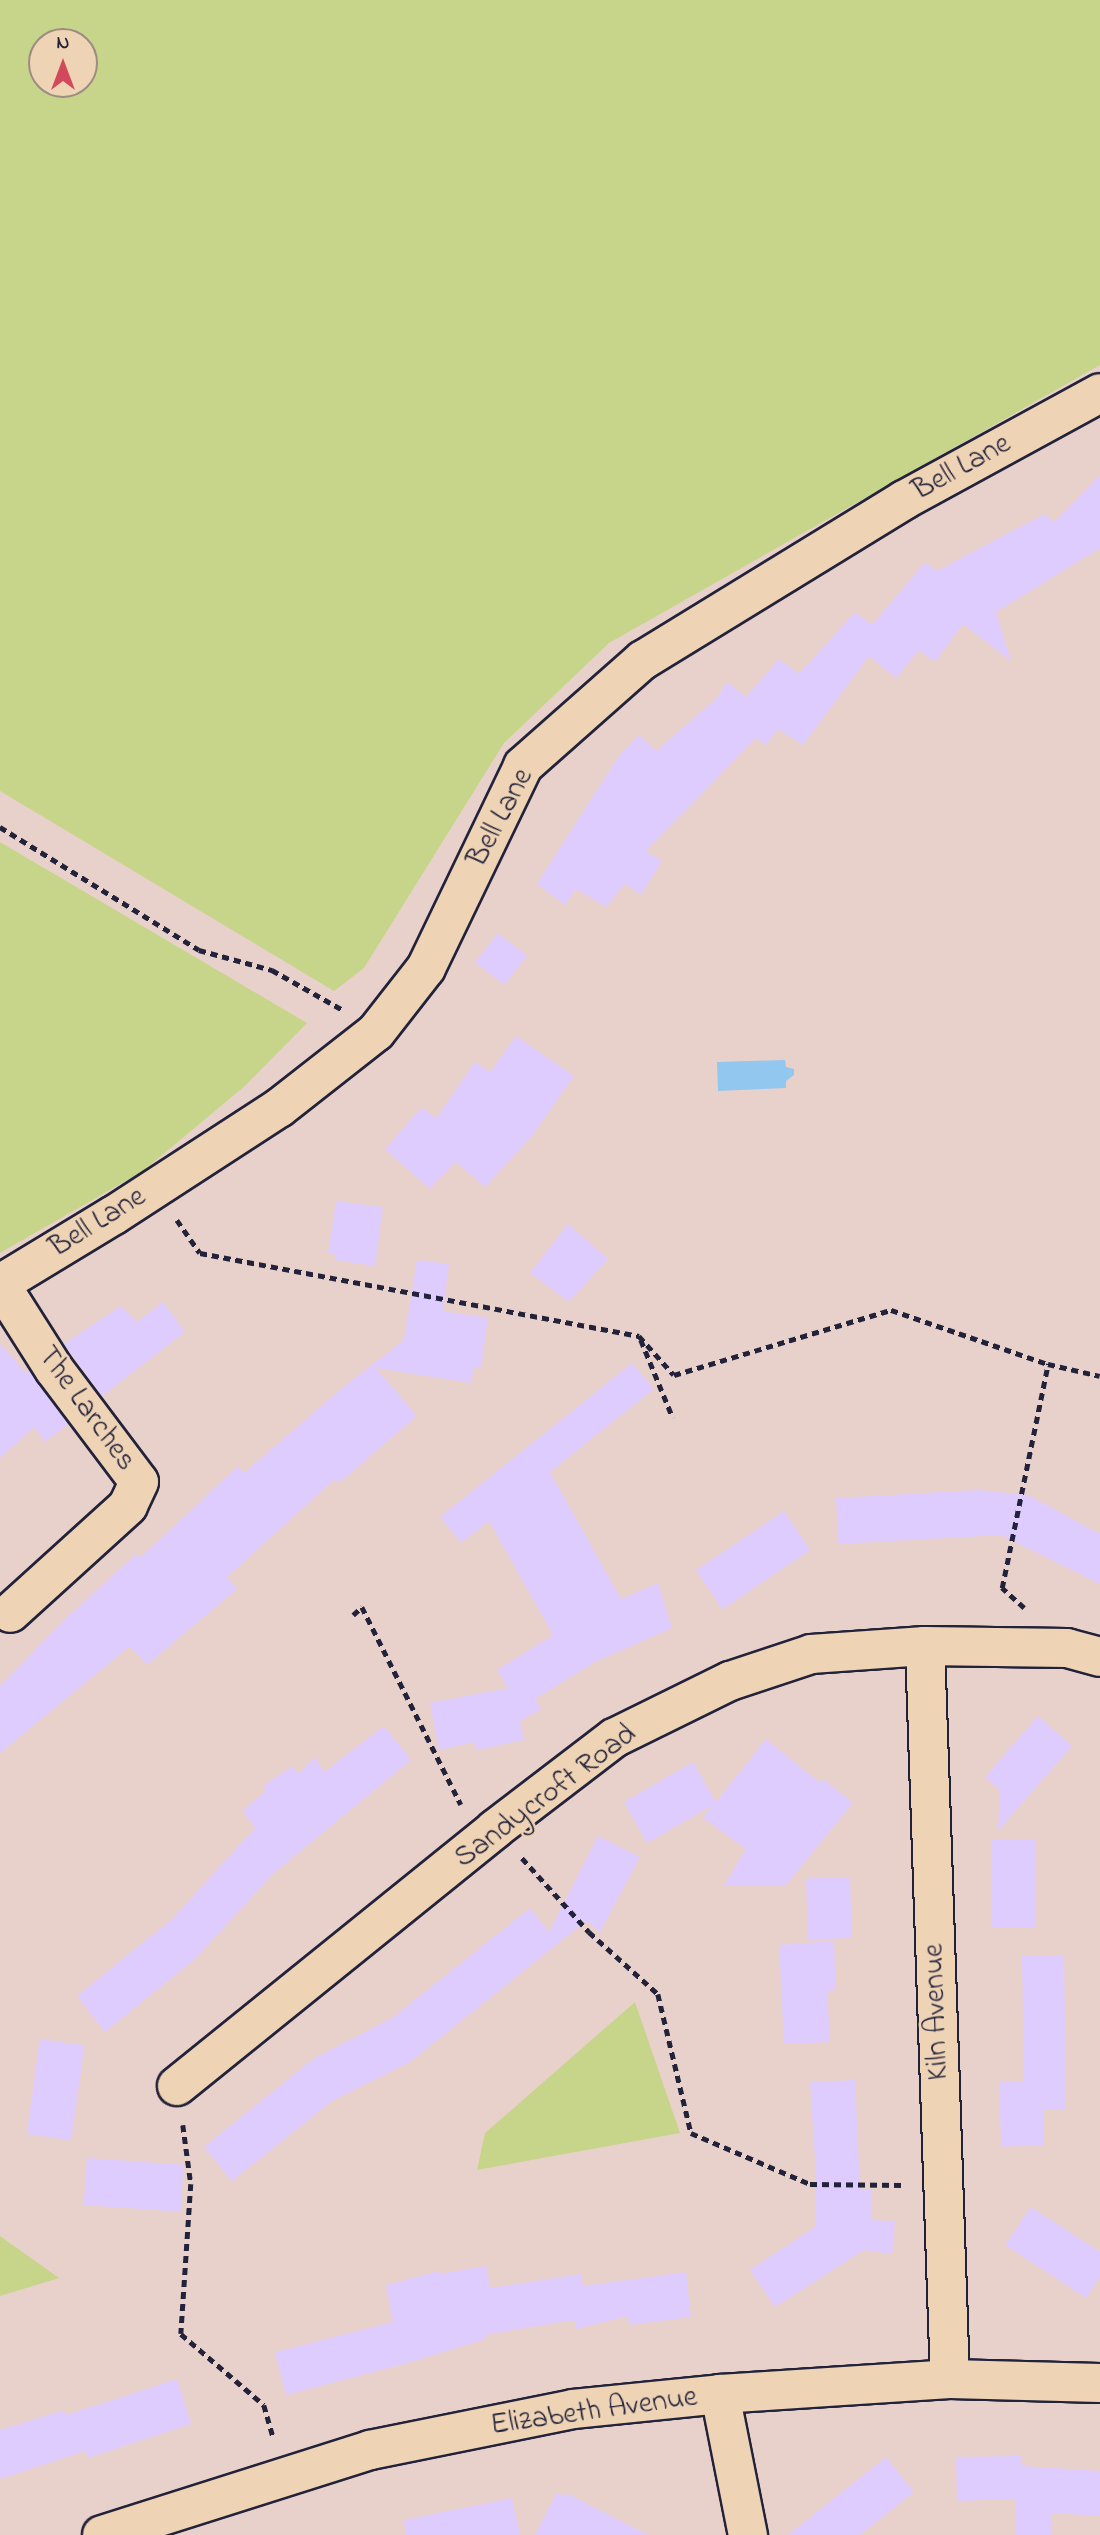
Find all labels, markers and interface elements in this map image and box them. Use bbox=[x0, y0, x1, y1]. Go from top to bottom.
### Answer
north arrow bbox=[28, 28, 98, 98]
text: N bbox=[57, 30, 69, 57]
street label: Bell Lane bbox=[907, 426, 1017, 510]
street label: Bell Lane bbox=[460, 762, 542, 874]
street label: Bell Lane bbox=[43, 1179, 153, 1267]
street label: The Larches bbox=[29, 1340, 143, 1478]
street label: Sandycroft Road bbox=[448, 1717, 644, 1877]
street label: Kiln Avenue bbox=[917, 1943, 957, 2081]
street label: Elizabeth Avenue bbox=[488, 2380, 700, 2444]

